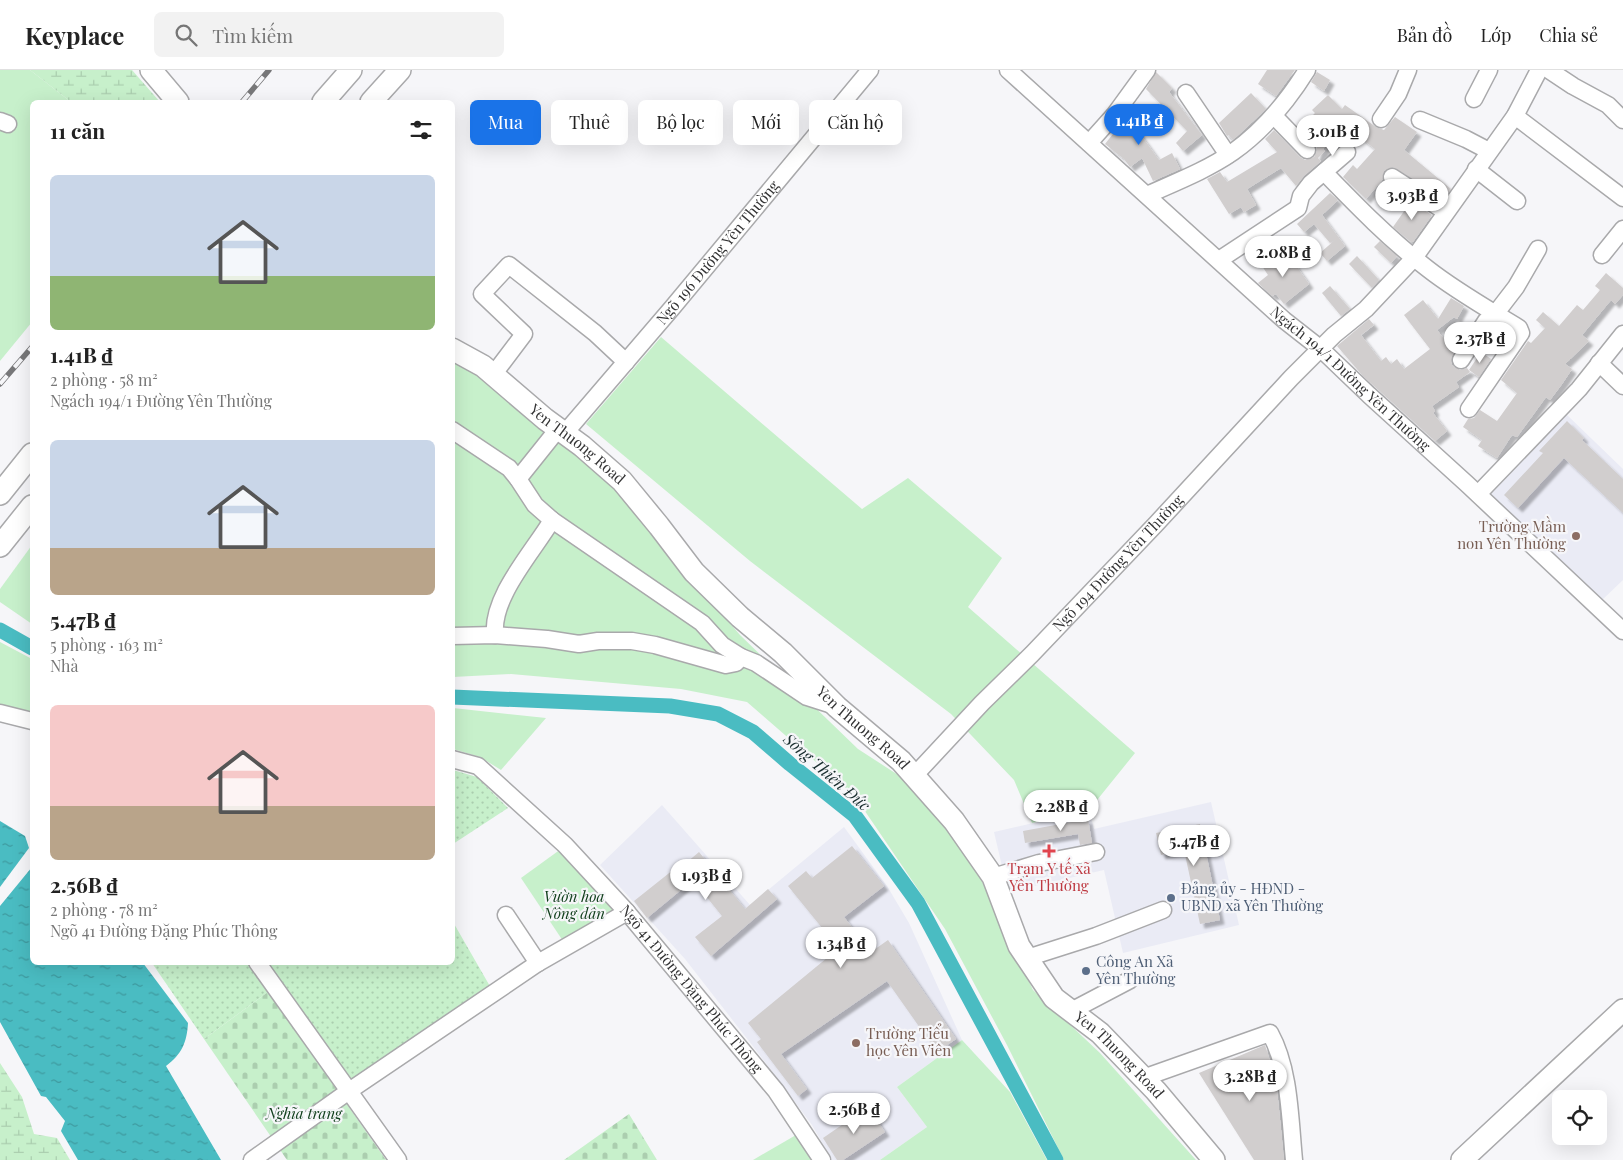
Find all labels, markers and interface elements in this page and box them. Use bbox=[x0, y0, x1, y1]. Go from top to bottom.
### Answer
search box bbox=[154, 12, 504, 57]
text: Keyplace bbox=[25, 19, 124, 51]
icon: search bbox=[172, 21, 200, 49]
text: Tìm kiếm bbox=[212, 22, 293, 48]
text: Bản đồ bbox=[1397, 23, 1452, 47]
text: Lớp bbox=[1480, 23, 1511, 47]
text: Chia sẻ bbox=[1539, 23, 1598, 47]
chip: Mua bbox=[470, 100, 541, 145]
chip: Thuê bbox=[551, 100, 628, 145]
chip: Bộ lọc bbox=[638, 100, 723, 145]
chip: Mới bbox=[733, 100, 799, 145]
chip: Căn hộ bbox=[809, 100, 902, 145]
pin: 1.41B ₫ bbox=[1093, 104, 1185, 146]
text: 1.41B ₫ bbox=[1115, 109, 1163, 130]
pin: 3.01B ₫ bbox=[1287, 114, 1379, 157]
text: 11 căn bbox=[50, 116, 105, 144]
icon: filters bbox=[407, 116, 435, 144]
text: 3.01B ₫ bbox=[1307, 120, 1359, 141]
street label: Ngõ 196 Đường Yên Thường bbox=[651, 176, 783, 328]
pin: 3.93B ₫ bbox=[1366, 178, 1458, 221]
text: 3.93B ₫ bbox=[1386, 184, 1438, 205]
icon: home bbox=[198, 207, 288, 297]
pin: 2.08B ₫ bbox=[1237, 236, 1329, 278]
text: 2.08B ₫ bbox=[1256, 241, 1310, 262]
street label: Ngách 194/1 Đường Yên Thường bbox=[1266, 301, 1435, 455]
pin: 2.37B ₫ bbox=[1434, 322, 1526, 364]
text: 2.37B ₫ bbox=[1455, 327, 1505, 348]
text: 1.41B ₫ bbox=[50, 340, 113, 368]
text: 2 phòng · 58 m² bbox=[50, 369, 158, 390]
text: Ngách 194/1 Đường Yên Thường bbox=[50, 390, 272, 411]
street label: Yen Thuong Road bbox=[525, 399, 630, 489]
icon: home bbox=[198, 472, 288, 562]
street label: Ngõ 194 Đường Yên Thường bbox=[1048, 490, 1187, 635]
place label: Trường Mầm non Yên Thường bbox=[1457, 516, 1567, 553]
marker: Trường Mầm non Yên Thường bbox=[1570, 530, 1582, 542]
text: 5.47B ₫ bbox=[50, 605, 115, 633]
text: 5 phòng · 163 m² bbox=[50, 634, 163, 655]
text: Nhà bbox=[50, 655, 78, 676]
street label: Yen Thuong Road bbox=[812, 680, 915, 773]
water label: Sông Thiên Đức bbox=[779, 728, 875, 815]
icon: home bbox=[198, 737, 288, 827]
pin: 2.28B ₫ bbox=[1015, 790, 1107, 832]
text: 2.28B ₫ bbox=[1035, 795, 1087, 816]
pin: 5.47B ₫ bbox=[1148, 824, 1240, 867]
text: 5.47B ₫ bbox=[1169, 830, 1219, 851]
marker: Trạm Y tế xã Yên Thường bbox=[1042, 844, 1056, 858]
place label: Trạm Y tế xã Yên Thường bbox=[1007, 857, 1091, 895]
pin: 1.93B ₫ bbox=[660, 858, 752, 901]
text: 1.93B ₫ bbox=[681, 864, 731, 885]
text: 2.56B ₫ bbox=[50, 870, 118, 898]
place label: Đảng ủy - HĐND - UBND xã Yên Thường bbox=[1181, 878, 1323, 915]
park label: Vườn hoa Nông dân bbox=[541, 886, 605, 923]
marker: Đảng ủy - HĐND - UBND xã Yên Thường bbox=[1165, 892, 1177, 904]
text: 2 phòng · 78 m² bbox=[50, 899, 158, 920]
street label: Ngõ 41 Đường Đặng Phúc Thông bbox=[616, 900, 768, 1077]
text: Ngõ 41 Đường Đặng Phúc Thông bbox=[50, 920, 277, 941]
pin: 1.34B ₫ bbox=[795, 926, 887, 969]
text: 1.34B ₫ bbox=[817, 932, 865, 953]
place label: Công An Xã Yên Thường bbox=[1095, 951, 1176, 988]
marker: Công An Xã Yên Thường bbox=[1080, 965, 1092, 977]
street label: Yen Thuong Road bbox=[1070, 1006, 1169, 1102]
place label: Trường Tiểu học Yên Viên bbox=[866, 1023, 951, 1060]
marker: Trường Tiểu học Yên Viên bbox=[850, 1037, 862, 1049]
pin: 3.28B ₫ bbox=[1204, 1060, 1296, 1102]
text: 3.28B ₫ bbox=[1224, 1065, 1276, 1086]
map controls bbox=[1552, 1090, 1607, 1145]
button: locate bbox=[1552, 1090, 1607, 1145]
pin: 2.56B ₫ bbox=[808, 1092, 900, 1135]
text: 2.56B ₫ bbox=[828, 1098, 880, 1119]
park label: Nghĩa trang bbox=[264, 1103, 343, 1123]

